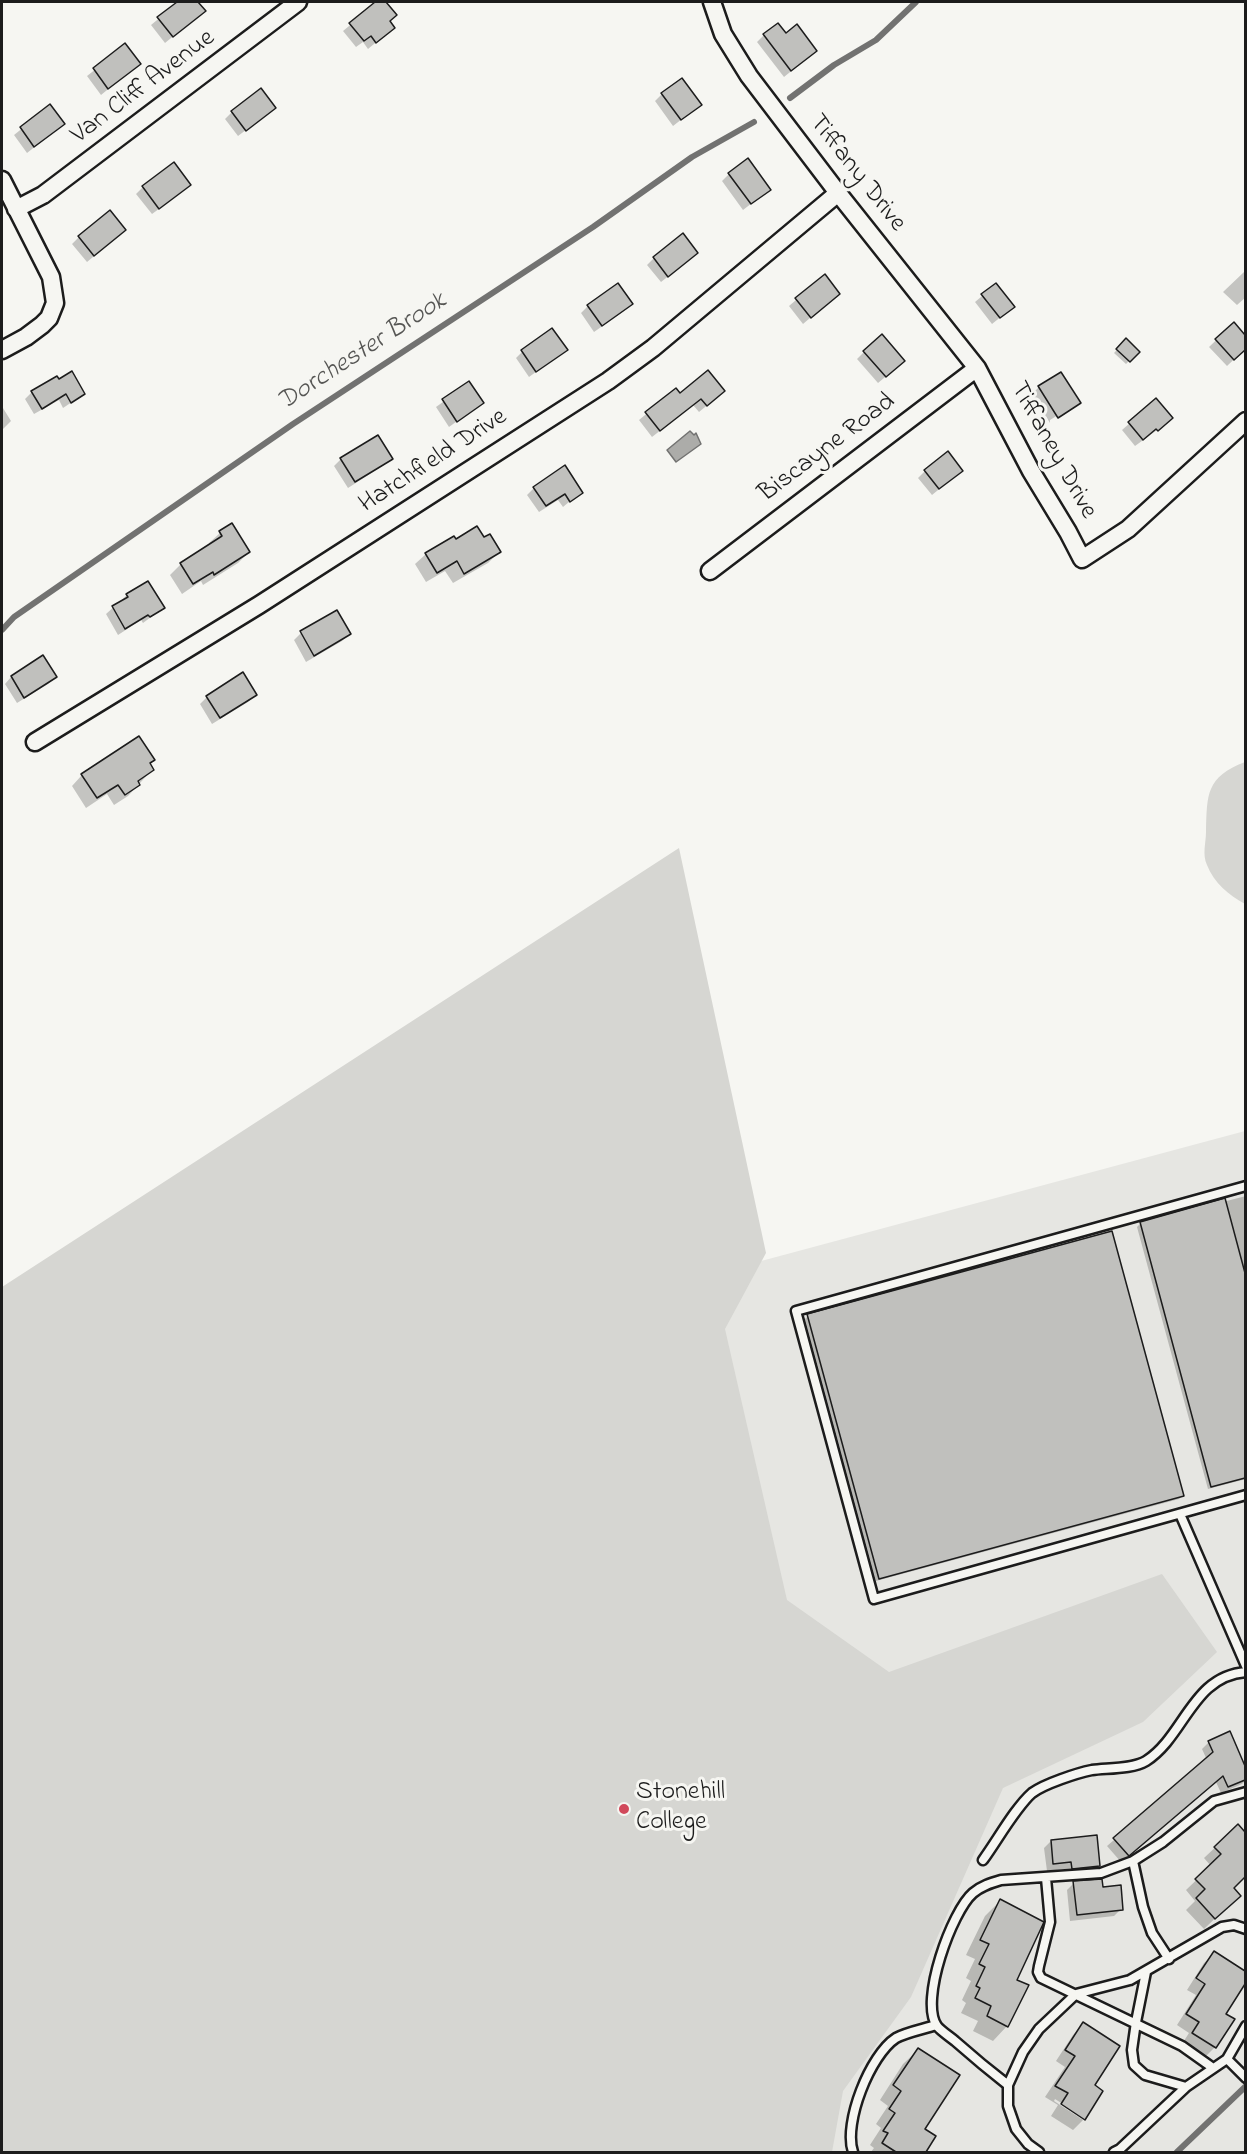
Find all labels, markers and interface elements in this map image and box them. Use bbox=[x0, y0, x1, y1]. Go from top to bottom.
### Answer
street label: Van Cliff Avenue bbox=[66, 24, 222, 152]
street label: Tiffany Drive bbox=[801, 109, 911, 239]
water label: Dorchester Brook bbox=[272, 286, 454, 420]
street label: Tiffaney Drive bbox=[1002, 377, 1102, 525]
street label: Biscayne Road bbox=[754, 388, 902, 510]
street label: Hatchfield Drive bbox=[354, 403, 514, 521]
place label: Stonehill College bbox=[636, 1778, 725, 1840]
marker: Stonehill College bbox=[617, 1802, 631, 1816]

